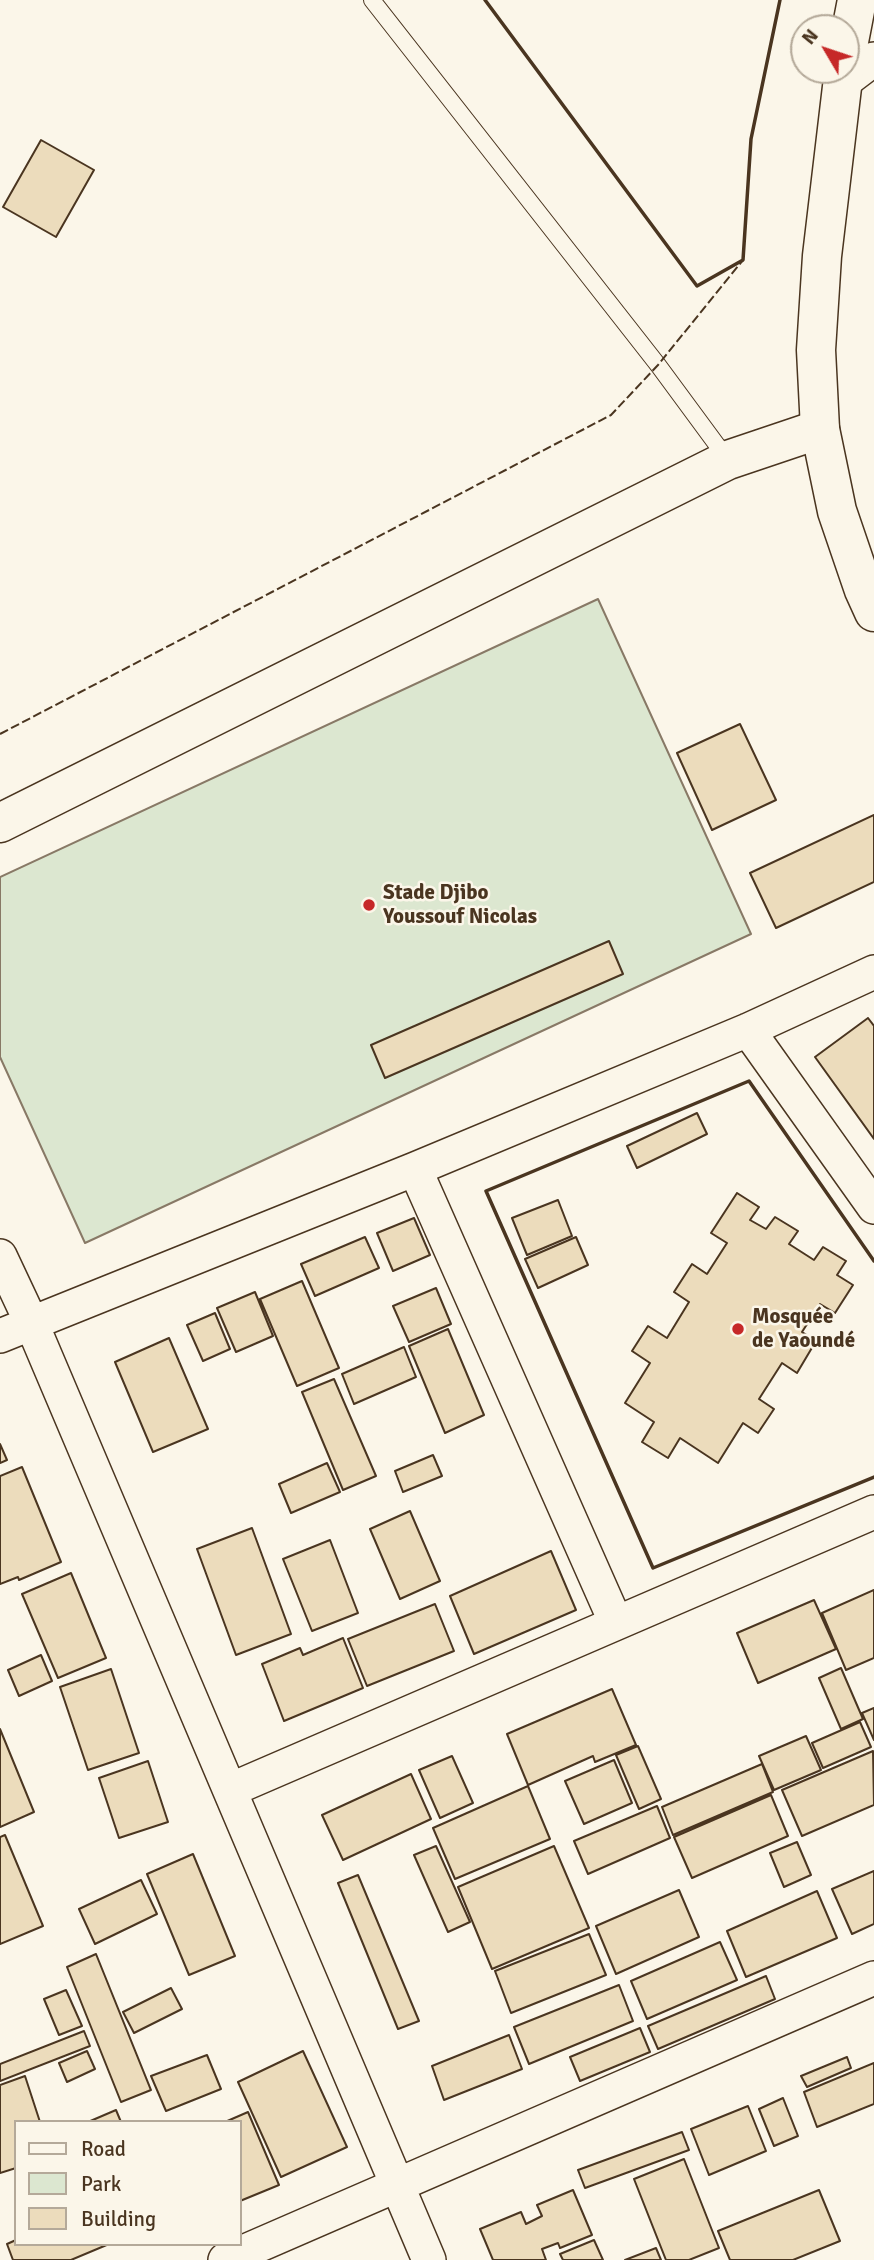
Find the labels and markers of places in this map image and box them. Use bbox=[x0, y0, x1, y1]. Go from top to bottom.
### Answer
place label: Stade Djibo Youssouf Nicolas bbox=[383, 880, 537, 930]
marker: Stade Djibo Youssouf Nicolas bbox=[361, 897, 377, 913]
place label: Mosquée de Yaoundé bbox=[752, 1304, 855, 1354]
marker: Mosquée de Yaoundé bbox=[730, 1321, 746, 1337]

